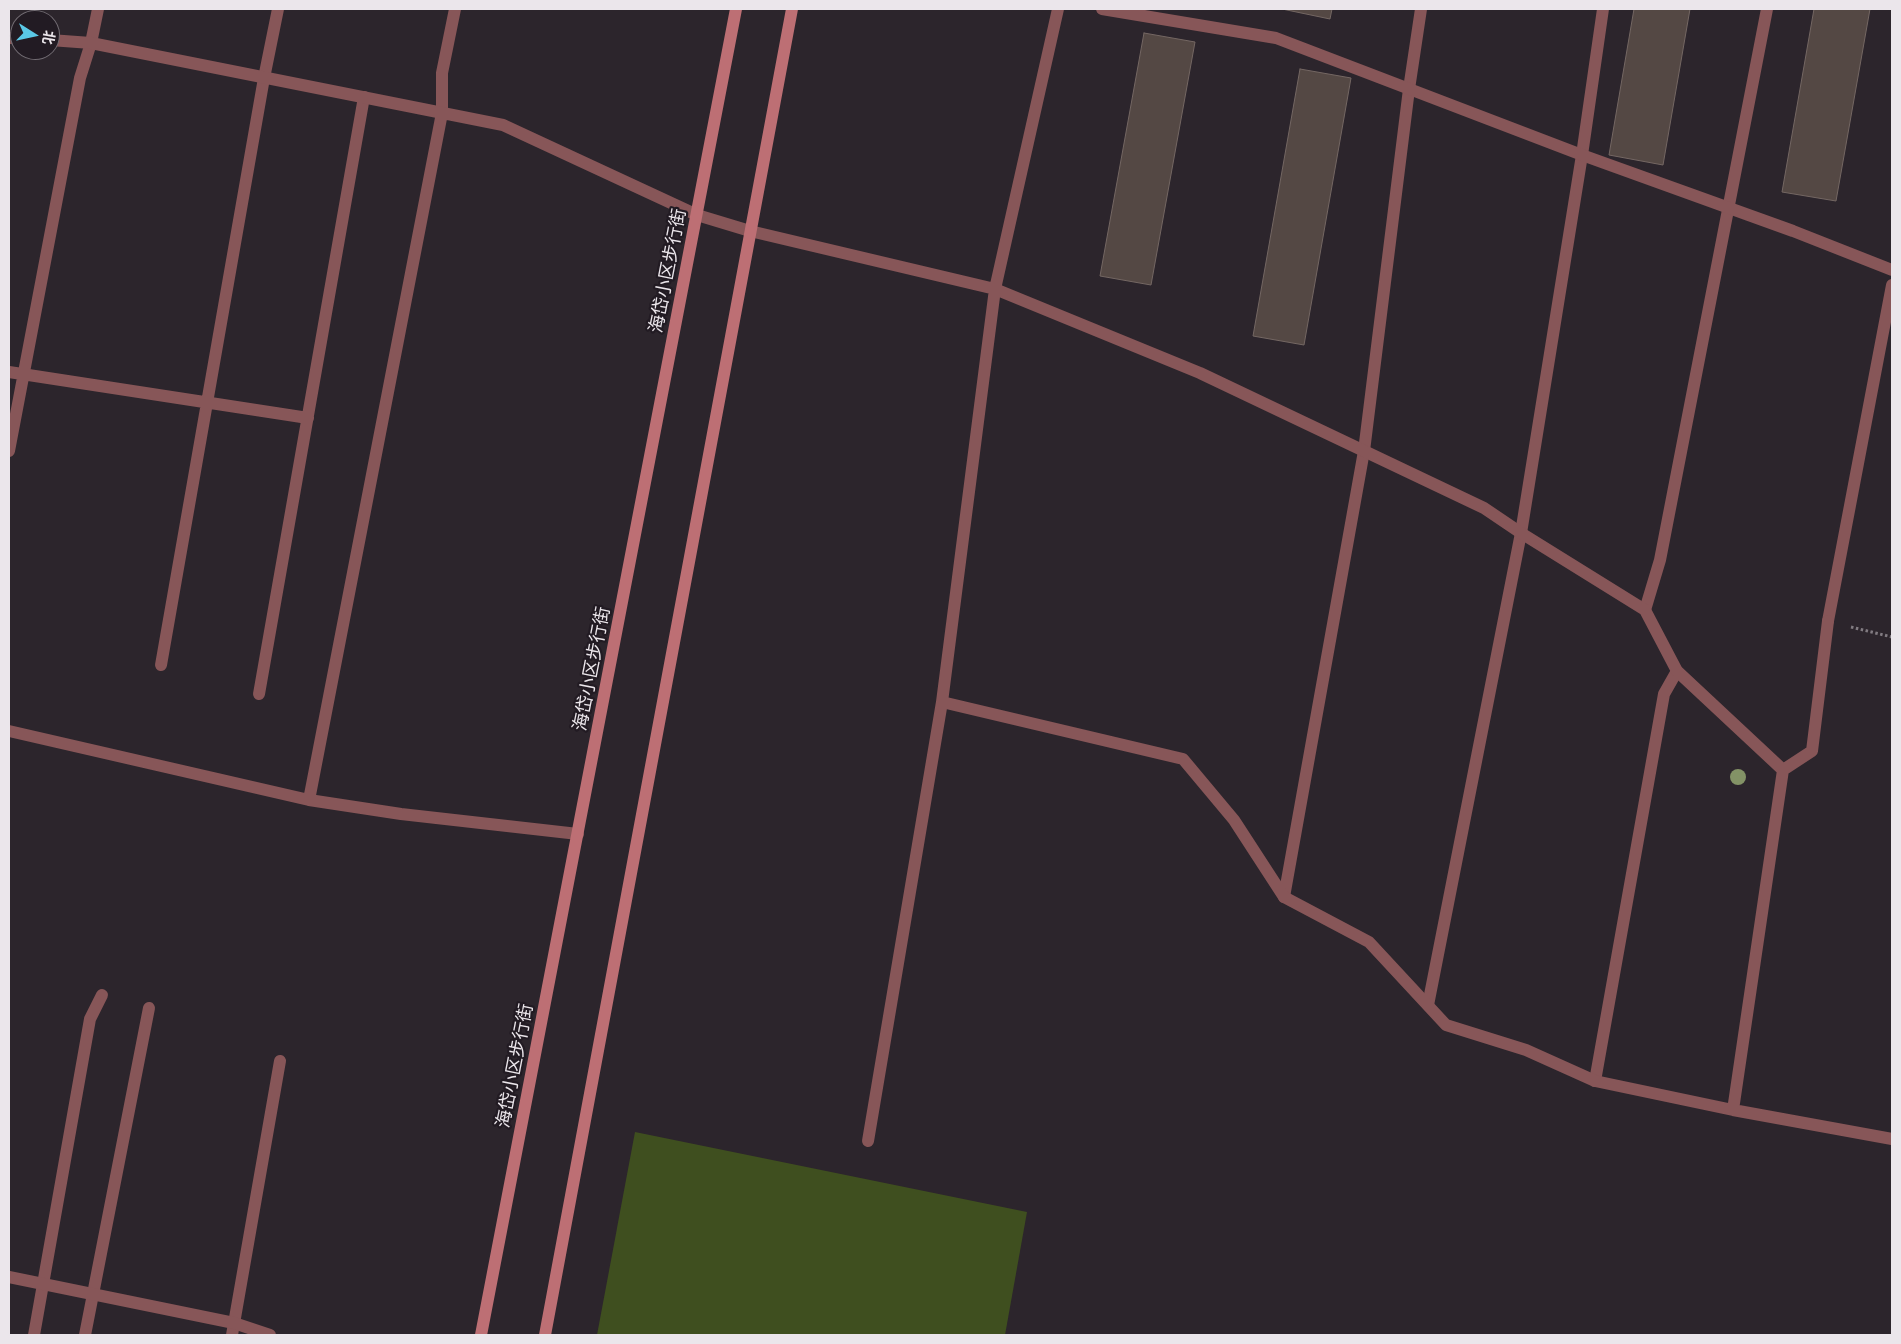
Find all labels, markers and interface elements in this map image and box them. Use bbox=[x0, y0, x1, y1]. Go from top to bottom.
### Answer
north arrow bbox=[10, 10, 60, 60]
text: 北 bbox=[40, 29, 59, 46]
street label: 海岱小区步行街 bbox=[645, 207, 691, 335]
street label: 海岱小区步行街 bbox=[569, 605, 615, 733]
street label: 海岱小区步行街 bbox=[492, 1002, 538, 1130]

